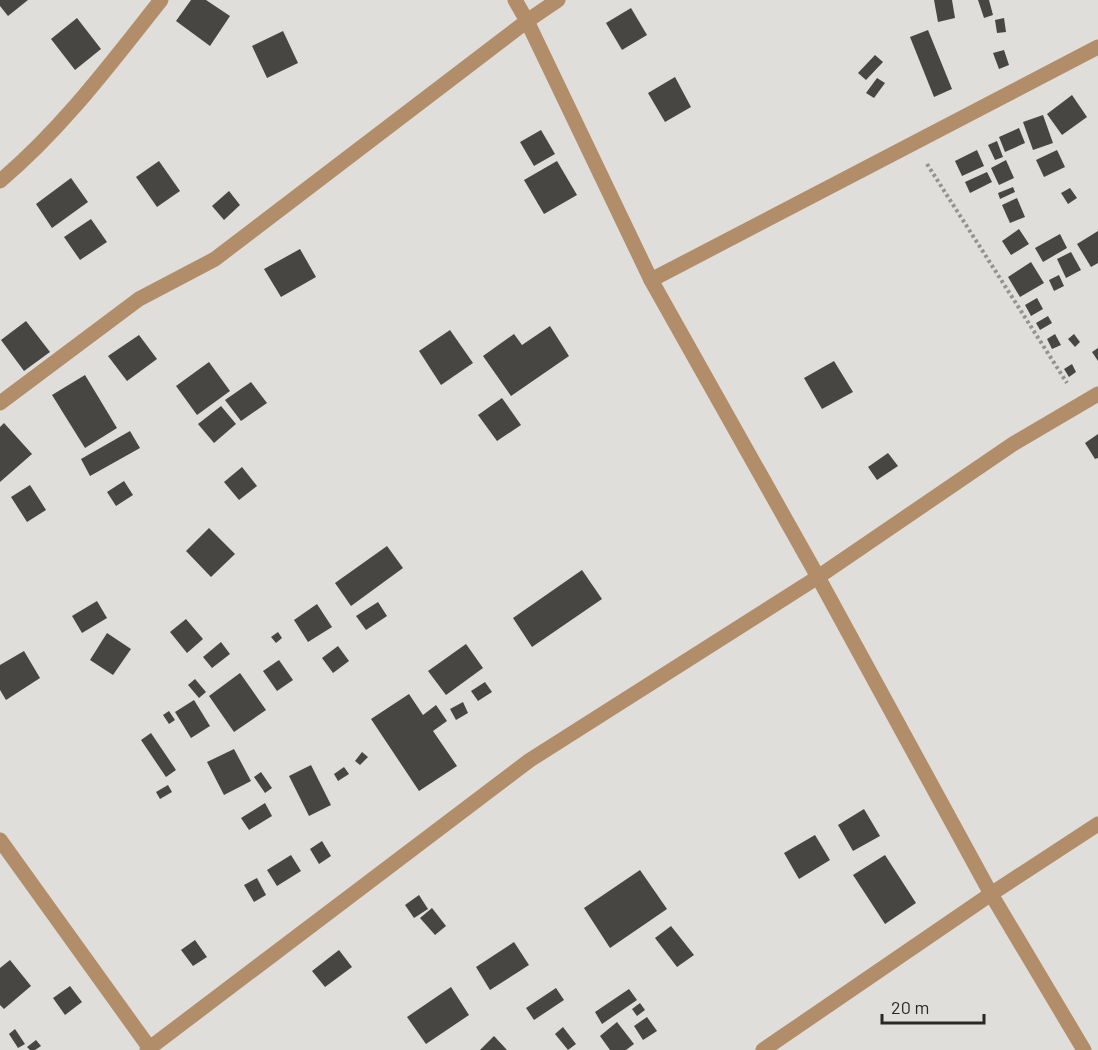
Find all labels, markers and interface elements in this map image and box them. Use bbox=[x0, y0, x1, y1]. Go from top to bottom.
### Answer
scale bar bbox=[882, 987, 984, 1025]
text: 20 m bbox=[891, 996, 929, 1018]

